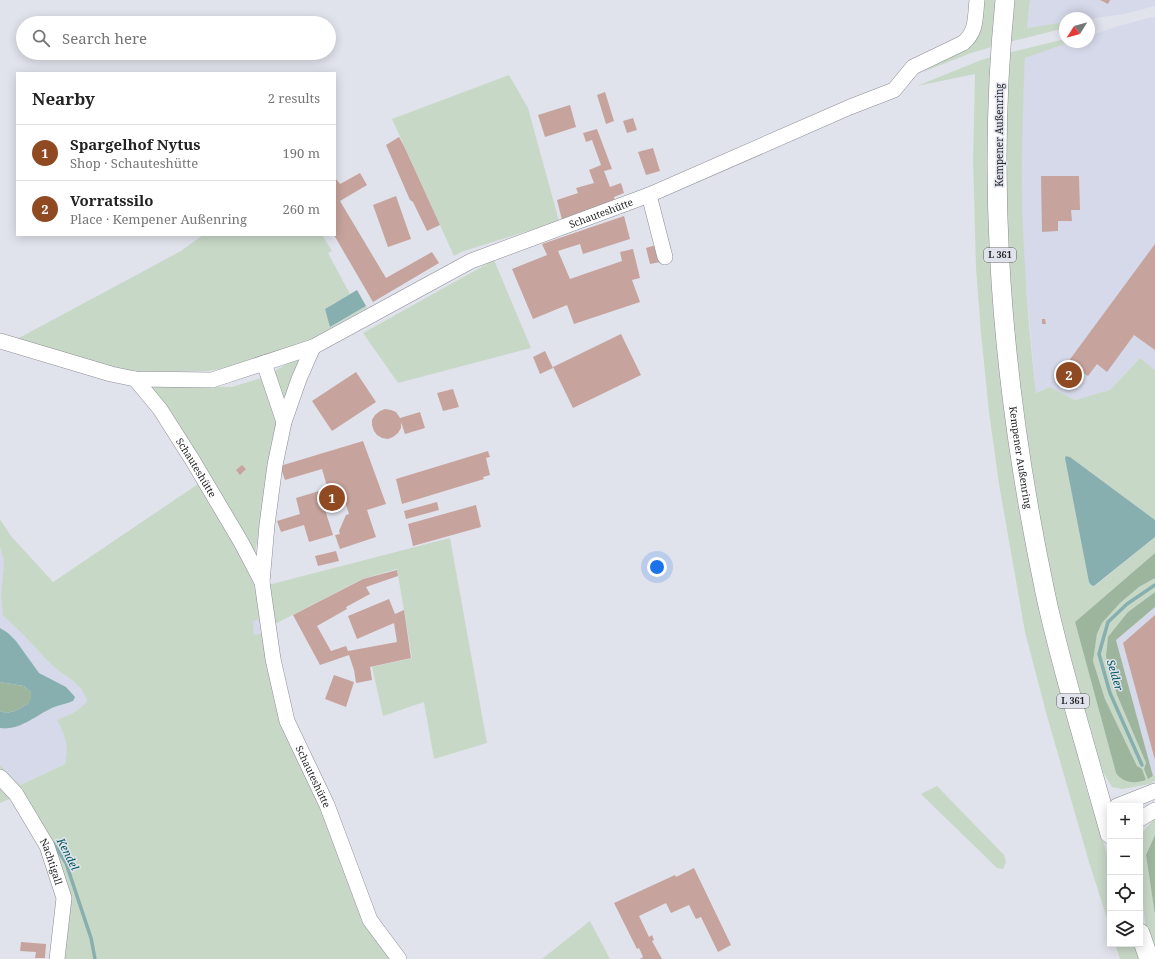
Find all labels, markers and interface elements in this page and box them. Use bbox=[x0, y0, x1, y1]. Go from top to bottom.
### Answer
north arrow bbox=[1059, 12, 1095, 48]
search box bbox=[16, 16, 336, 60]
icon: search bbox=[30, 27, 52, 49]
text: Search here bbox=[62, 28, 147, 48]
street label: Kempener Außenring bbox=[992, 83, 1006, 187]
text: Nearby bbox=[32, 87, 95, 110]
text: 2 results bbox=[268, 89, 320, 107]
text: Spargelhof Nytus bbox=[70, 134, 201, 154]
text: 1 bbox=[41, 144, 49, 162]
text: 190 m bbox=[283, 144, 320, 162]
text: Shop · Schauteshütte bbox=[70, 154, 198, 172]
text: Vorratssilo bbox=[70, 190, 153, 210]
street label: Schauteshütte bbox=[567, 195, 635, 231]
text: 2 bbox=[41, 200, 49, 218]
text: 260 m bbox=[283, 200, 320, 218]
text: Place · Kempener Außenring bbox=[70, 210, 247, 228]
road number: L 361 bbox=[984, 248, 1016, 262]
pin: 2 bbox=[1056, 360, 1082, 390]
street label: Kempener Außenring bbox=[1006, 405, 1036, 510]
street label: Schauteshütte bbox=[173, 435, 220, 500]
pin: 1 bbox=[319, 483, 345, 513]
your location bbox=[647, 557, 667, 577]
water label: Selder bbox=[1104, 658, 1128, 693]
road number: L 361 bbox=[1057, 694, 1089, 708]
street label: Schauteshütte bbox=[293, 743, 334, 810]
map controls bbox=[1107, 803, 1143, 947]
button: + bbox=[1107, 803, 1143, 839]
water label: Kendel bbox=[53, 834, 83, 873]
street label: Nachtigall bbox=[37, 835, 66, 887]
button: − bbox=[1107, 839, 1143, 875]
button: locate bbox=[1107, 875, 1143, 911]
button: layers bbox=[1107, 911, 1143, 947]

